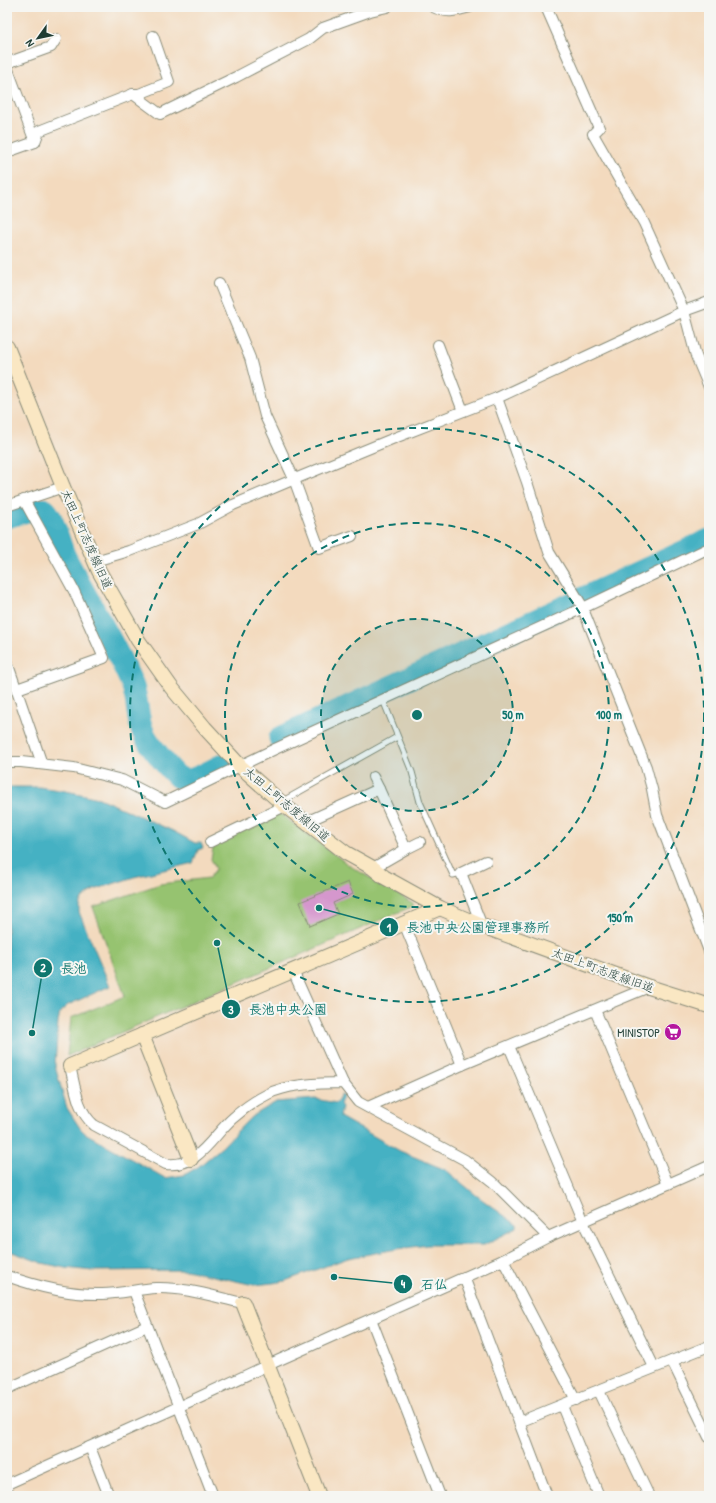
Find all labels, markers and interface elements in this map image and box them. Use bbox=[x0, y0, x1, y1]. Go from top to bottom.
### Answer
north arrow bbox=[18, 18, 58, 58]
text: N bbox=[22, 37, 37, 50]
street label: 太田上町志度線旧道 bbox=[57, 486, 117, 592]
text: 50 m bbox=[502, 706, 524, 723]
text: 100 m bbox=[596, 706, 622, 723]
centre of rings bbox=[410, 708, 424, 722]
street label: 太田上町志度線旧道 bbox=[240, 763, 334, 845]
text: 150 m bbox=[607, 909, 633, 926]
callout: 長池中央公園管理事務所 bbox=[379, 915, 558, 940]
text: 長池中央公園管理事務所 bbox=[406, 918, 550, 936]
text: 1 bbox=[387, 919, 392, 936]
street label: 太田上町志度線旧道 bbox=[549, 944, 657, 996]
callout: 長池 bbox=[33, 956, 95, 981]
text: 2 bbox=[40, 959, 46, 976]
text: 長池 bbox=[61, 959, 87, 977]
callout: 長池中央公園 bbox=[221, 997, 335, 1022]
text: 長池中央公園 bbox=[249, 1000, 327, 1018]
text: 3 bbox=[228, 1001, 234, 1018]
supermarket icon: MINISTOP bbox=[663, 1022, 683, 1042]
place label: MINISTOP bbox=[617, 1024, 660, 1041]
callout: 石仏 bbox=[393, 1271, 455, 1296]
text: 4 bbox=[401, 1275, 406, 1292]
text: 石仏 bbox=[421, 1275, 447, 1293]

